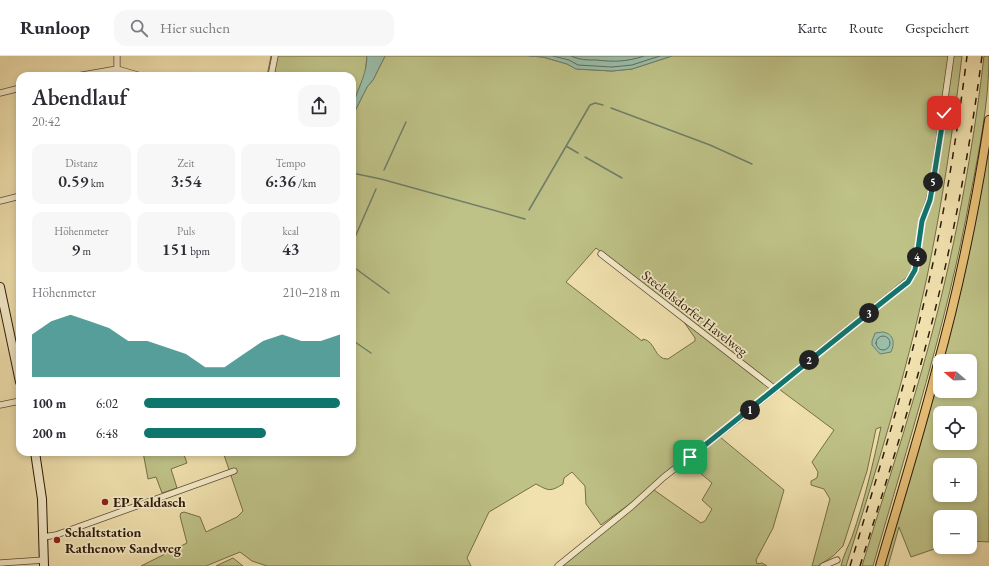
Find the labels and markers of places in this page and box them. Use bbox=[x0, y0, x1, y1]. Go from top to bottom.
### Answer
pin bbox=[927, 96, 961, 130]
pin: 5 bbox=[923, 172, 943, 192]
pin: 4 bbox=[907, 247, 927, 267]
pin: 3 bbox=[859, 303, 879, 323]
pin: 2 bbox=[799, 350, 819, 370]
pin: 1 bbox=[740, 400, 760, 420]
pin bbox=[673, 440, 707, 474]
place label: EP Kaldasch bbox=[113, 493, 186, 511]
marker: EP Kaldasch bbox=[100, 497, 110, 507]
place label: Schaltstation Rathenow Sandweg bbox=[65, 523, 182, 557]
marker: Schaltstation Rathenow Sandweg bbox=[52, 535, 62, 545]

